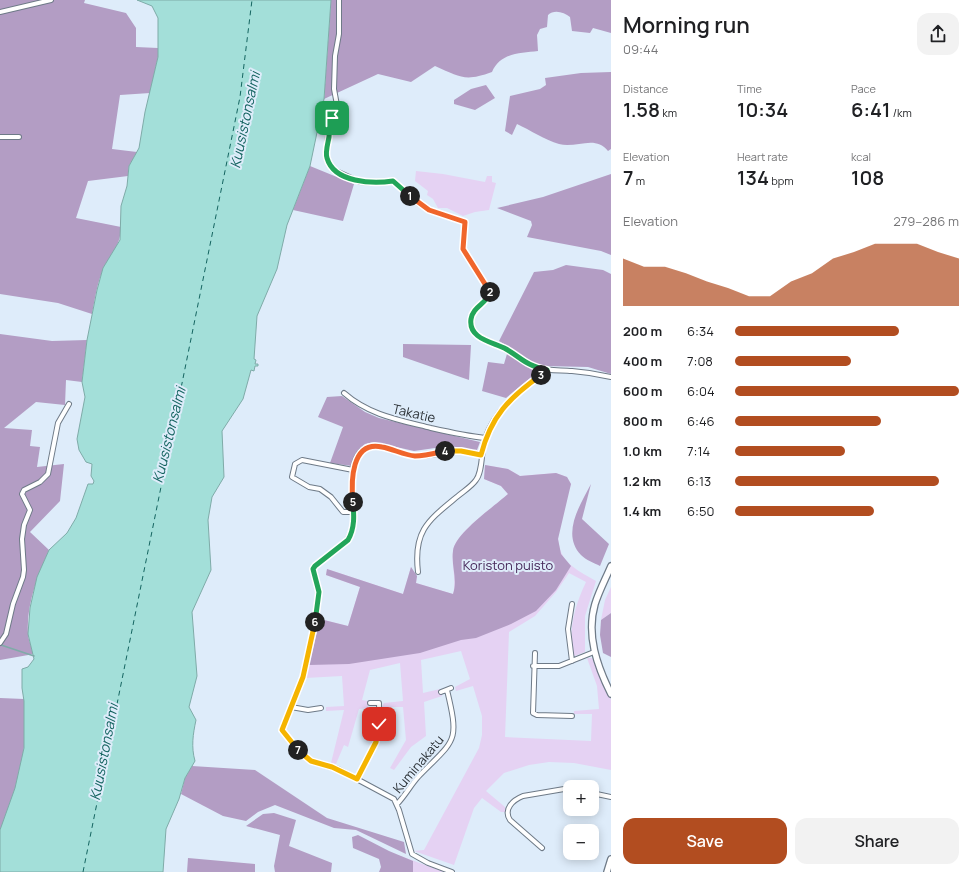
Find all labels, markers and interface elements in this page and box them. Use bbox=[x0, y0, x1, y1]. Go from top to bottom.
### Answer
text: Morning run bbox=[623, 10, 750, 40]
button: share bbox=[917, 13, 959, 55]
text: 09:44 bbox=[623, 40, 658, 58]
water label: Kuusistonsalmi bbox=[225, 68, 264, 170]
text: Distance bbox=[623, 81, 668, 96]
text: Time bbox=[737, 81, 762, 96]
text: Pace bbox=[851, 81, 876, 96]
text: 1.58 bbox=[623, 96, 660, 123]
text: 10:34 bbox=[737, 96, 788, 123]
text: 6:41 bbox=[851, 96, 890, 123]
pin bbox=[315, 101, 349, 135]
text: km bbox=[660, 105, 677, 120]
text: /km bbox=[890, 105, 912, 120]
icon: arrive bbox=[321, 107, 343, 129]
text: Elevation bbox=[623, 149, 669, 164]
text: Heart rate bbox=[737, 149, 788, 164]
text: kcal bbox=[851, 149, 871, 164]
text: 7 bbox=[623, 164, 633, 191]
text: 134 bbox=[737, 164, 769, 191]
text: 108 bbox=[851, 164, 884, 191]
text: m bbox=[633, 173, 645, 188]
text: bpm bbox=[769, 173, 794, 188]
pin: 1 bbox=[400, 186, 420, 206]
text: 1 bbox=[408, 188, 412, 203]
text: Elevation bbox=[623, 212, 678, 230]
text: 279–286 m bbox=[893, 212, 959, 230]
pin: 2 bbox=[480, 282, 500, 302]
text: 2 bbox=[487, 284, 493, 299]
text: 200 m bbox=[623, 322, 662, 340]
text: 6:34 bbox=[687, 322, 714, 340]
text: 400 m bbox=[623, 352, 662, 370]
text: 7:08 bbox=[687, 352, 713, 370]
pin: 3 bbox=[531, 365, 551, 385]
text: 3 bbox=[538, 367, 544, 382]
text: 600 m bbox=[623, 382, 662, 400]
text: 6:04 bbox=[687, 382, 715, 400]
water label: Kuusistonsalmi bbox=[147, 383, 190, 485]
street label: Takatie bbox=[391, 399, 438, 427]
text: 800 m bbox=[623, 412, 662, 430]
text: 6:46 bbox=[687, 412, 715, 430]
pin: 4 bbox=[435, 441, 455, 461]
text: 1.0 km bbox=[623, 442, 662, 460]
text: 7:14 bbox=[687, 442, 710, 460]
text: 4 bbox=[442, 443, 448, 458]
text: 1.2 km bbox=[623, 472, 661, 490]
text: 6:13 bbox=[687, 472, 711, 490]
pin: 5 bbox=[343, 492, 363, 512]
text: 5 bbox=[350, 494, 356, 509]
text: 1.4 km bbox=[623, 502, 661, 520]
text: 6:50 bbox=[687, 502, 714, 520]
park label: Koriston puisto bbox=[463, 556, 553, 574]
pin: 6 bbox=[305, 612, 325, 632]
text: 6 bbox=[312, 614, 318, 629]
water label: Kuusistonsalmi bbox=[85, 700, 123, 802]
pin bbox=[362, 707, 396, 741]
icon: check bbox=[368, 713, 390, 735]
street label: Kuminakatu bbox=[388, 731, 448, 797]
pin: 7 bbox=[288, 740, 308, 760]
text: 7 bbox=[295, 742, 301, 757]
map controls bbox=[563, 780, 599, 860]
button: + bbox=[563, 780, 599, 816]
button: Save bbox=[623, 818, 787, 864]
button: Share bbox=[795, 818, 959, 864]
button: − bbox=[563, 824, 599, 860]

